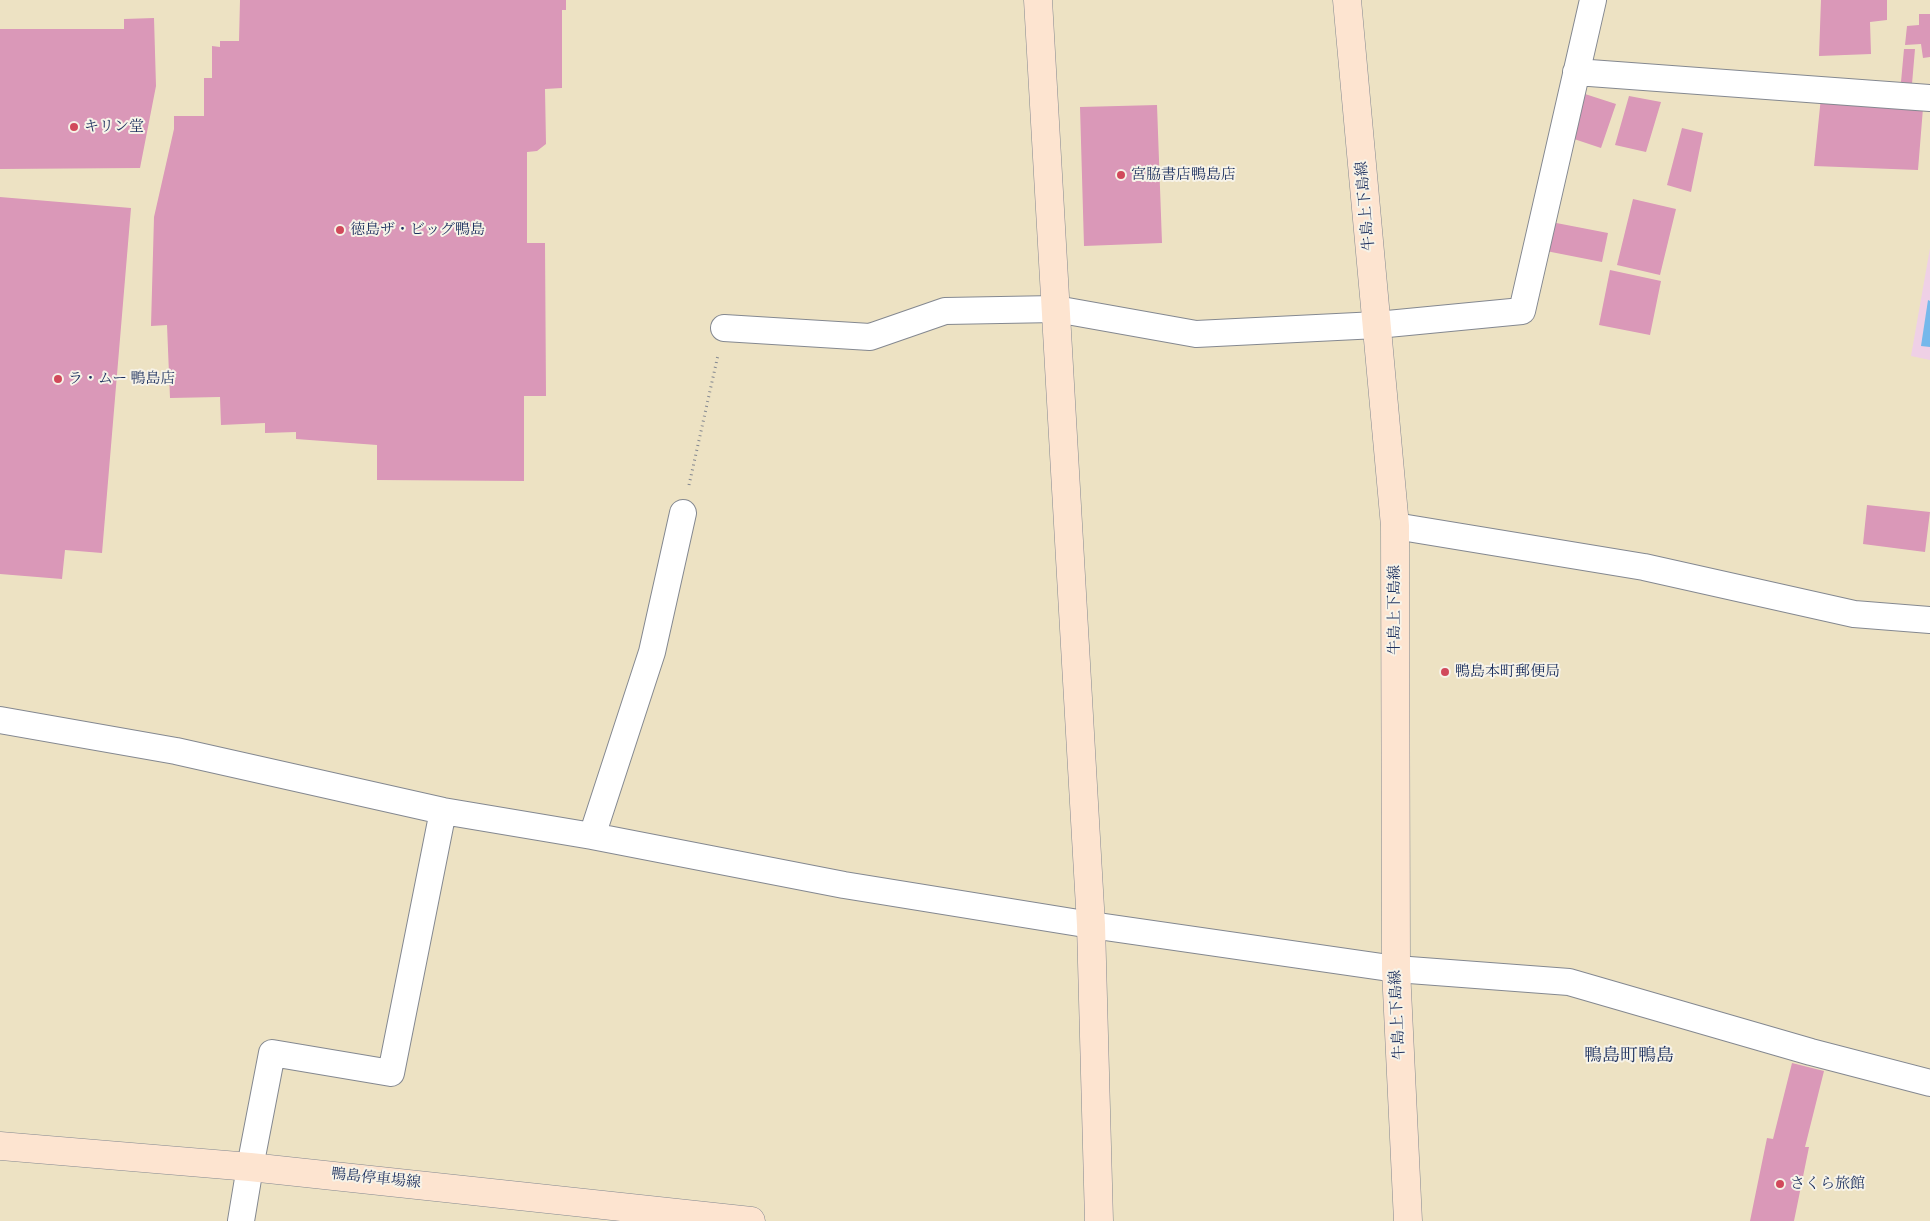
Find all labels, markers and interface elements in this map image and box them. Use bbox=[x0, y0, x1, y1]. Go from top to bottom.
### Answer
place label: キリン堂 bbox=[84, 118, 144, 136]
marker: キリン堂 bbox=[68, 121, 80, 133]
street label: 牛島上下島線 bbox=[1353, 160, 1379, 252]
place label: 宮脇書店鴨島店 bbox=[1131, 166, 1236, 184]
marker: 宮脇書店鴨島店 bbox=[1115, 169, 1127, 181]
place label: 徳島ザ・ビッグ鴨島 bbox=[350, 221, 485, 239]
marker: 徳島ザ・ビッグ鴨島 bbox=[334, 224, 346, 236]
place label: ラ・ムー 鴨島店 bbox=[68, 370, 175, 388]
marker: ラ・ムー 鴨島店 bbox=[52, 373, 64, 385]
street label: 牛島上下島線 bbox=[1386, 565, 1404, 655]
place label: 鴨島本町郵便局 bbox=[1455, 663, 1560, 681]
marker: 鴨島本町郵便局 bbox=[1439, 666, 1451, 678]
street label: 牛島上下島線 bbox=[1387, 970, 1409, 1060]
district label: 鴨島町鴨島 bbox=[1584, 1046, 1674, 1068]
street label: 鴨島停車場線 bbox=[330, 1165, 422, 1193]
place label: さくら旅館 bbox=[1790, 1175, 1865, 1193]
marker: さくら旅館 bbox=[1774, 1178, 1786, 1190]

